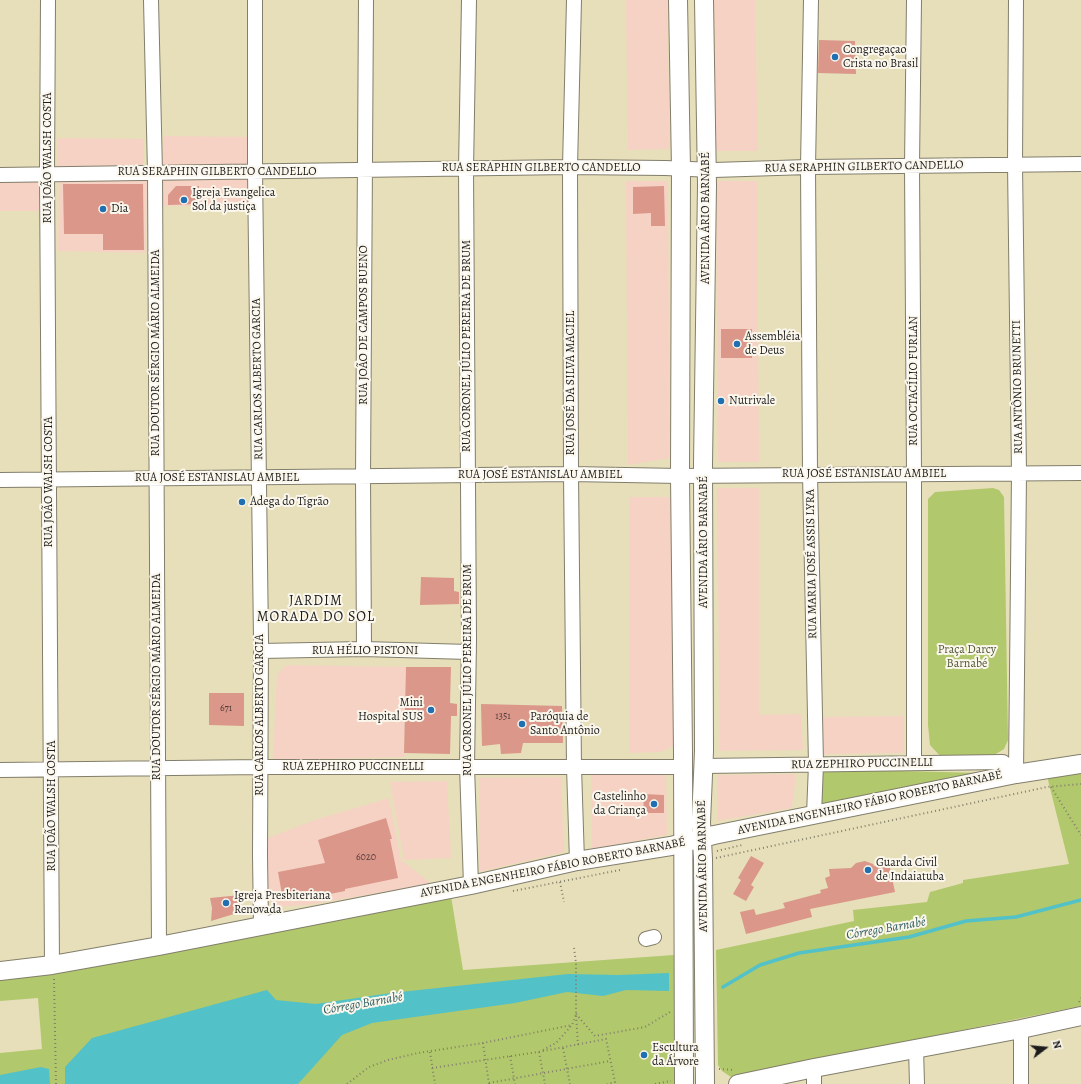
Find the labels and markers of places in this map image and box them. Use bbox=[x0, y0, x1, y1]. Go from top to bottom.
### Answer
place label: Congregaçao Crista no Brasil bbox=[843, 43, 918, 71]
marker: Congregaçao Crista no Brasil bbox=[830, 52, 840, 62]
place label: Igreja Evangelica Sol da justiça bbox=[192, 186, 275, 214]
marker: Igreja Evangelica Sol da justiça bbox=[179, 195, 189, 205]
place label: Dia bbox=[111, 202, 128, 216]
marker: Dia bbox=[98, 204, 108, 214]
place label: Assembléia de Deus bbox=[745, 330, 800, 358]
marker: Assembléia de Deus bbox=[732, 339, 742, 349]
place label: Nutrivale bbox=[729, 394, 775, 408]
marker: Nutrivale bbox=[716, 396, 726, 406]
place label: Adega do Tigrão bbox=[250, 495, 329, 509]
marker: Adega do Tigrão bbox=[237, 497, 247, 507]
place label: Mini Hospital SUS bbox=[358, 696, 423, 724]
marker: Mini Hospital SUS bbox=[426, 705, 436, 715]
place label: Paróquia de Santo Antônio bbox=[530, 710, 600, 738]
marker: Paróquia de Santo Antônio bbox=[517, 719, 527, 729]
place label: Castelinho da Criança bbox=[593, 790, 646, 818]
marker: Castelinho da Criança bbox=[649, 799, 659, 809]
place label: Guarda Civil de Indaiatuba bbox=[876, 856, 944, 884]
marker: Guarda Civil de Indaiatuba bbox=[863, 865, 873, 875]
place label: Igreja Presbiteriana Renovada bbox=[234, 889, 331, 917]
marker: Igreja Presbiteriana Renovada bbox=[221, 898, 231, 908]
place label: Escultura da Árvore bbox=[652, 1041, 699, 1069]
marker: Escultura da Árvore bbox=[639, 1050, 649, 1060]

